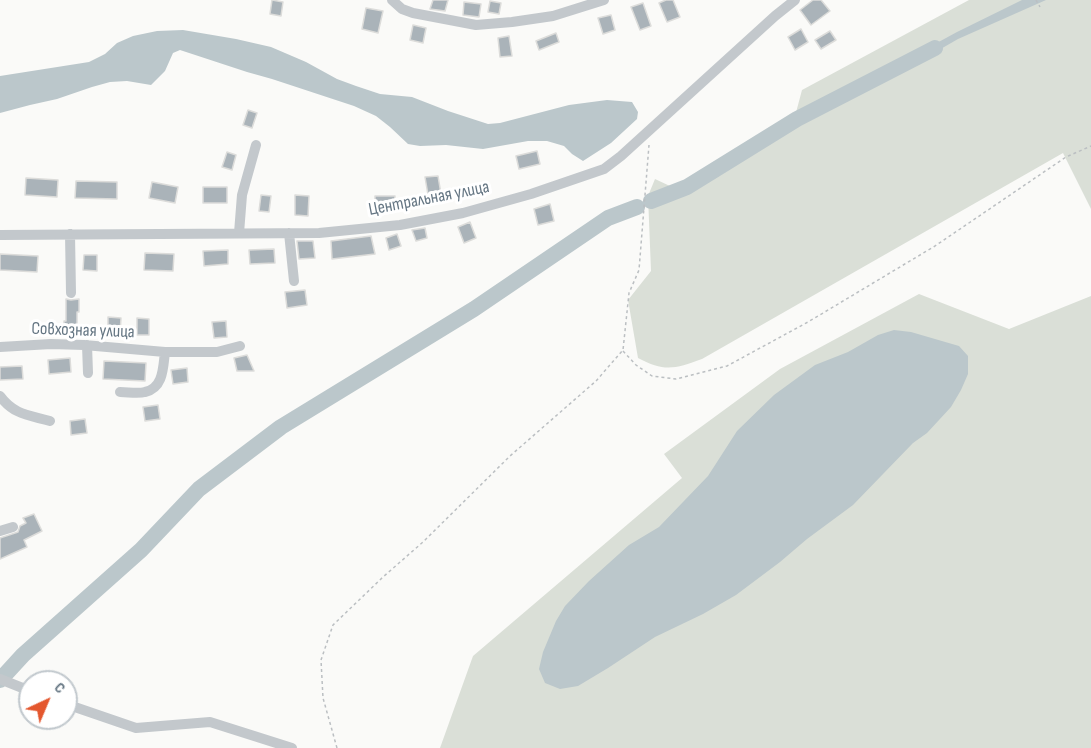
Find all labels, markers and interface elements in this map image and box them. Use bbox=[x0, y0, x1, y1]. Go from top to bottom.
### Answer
street label: Центральная улица bbox=[367, 177, 491, 221]
street label: Совхозная улица bbox=[31, 318, 135, 344]
north arrow bbox=[18, 670, 78, 730]
text: С bbox=[50, 678, 69, 698]

